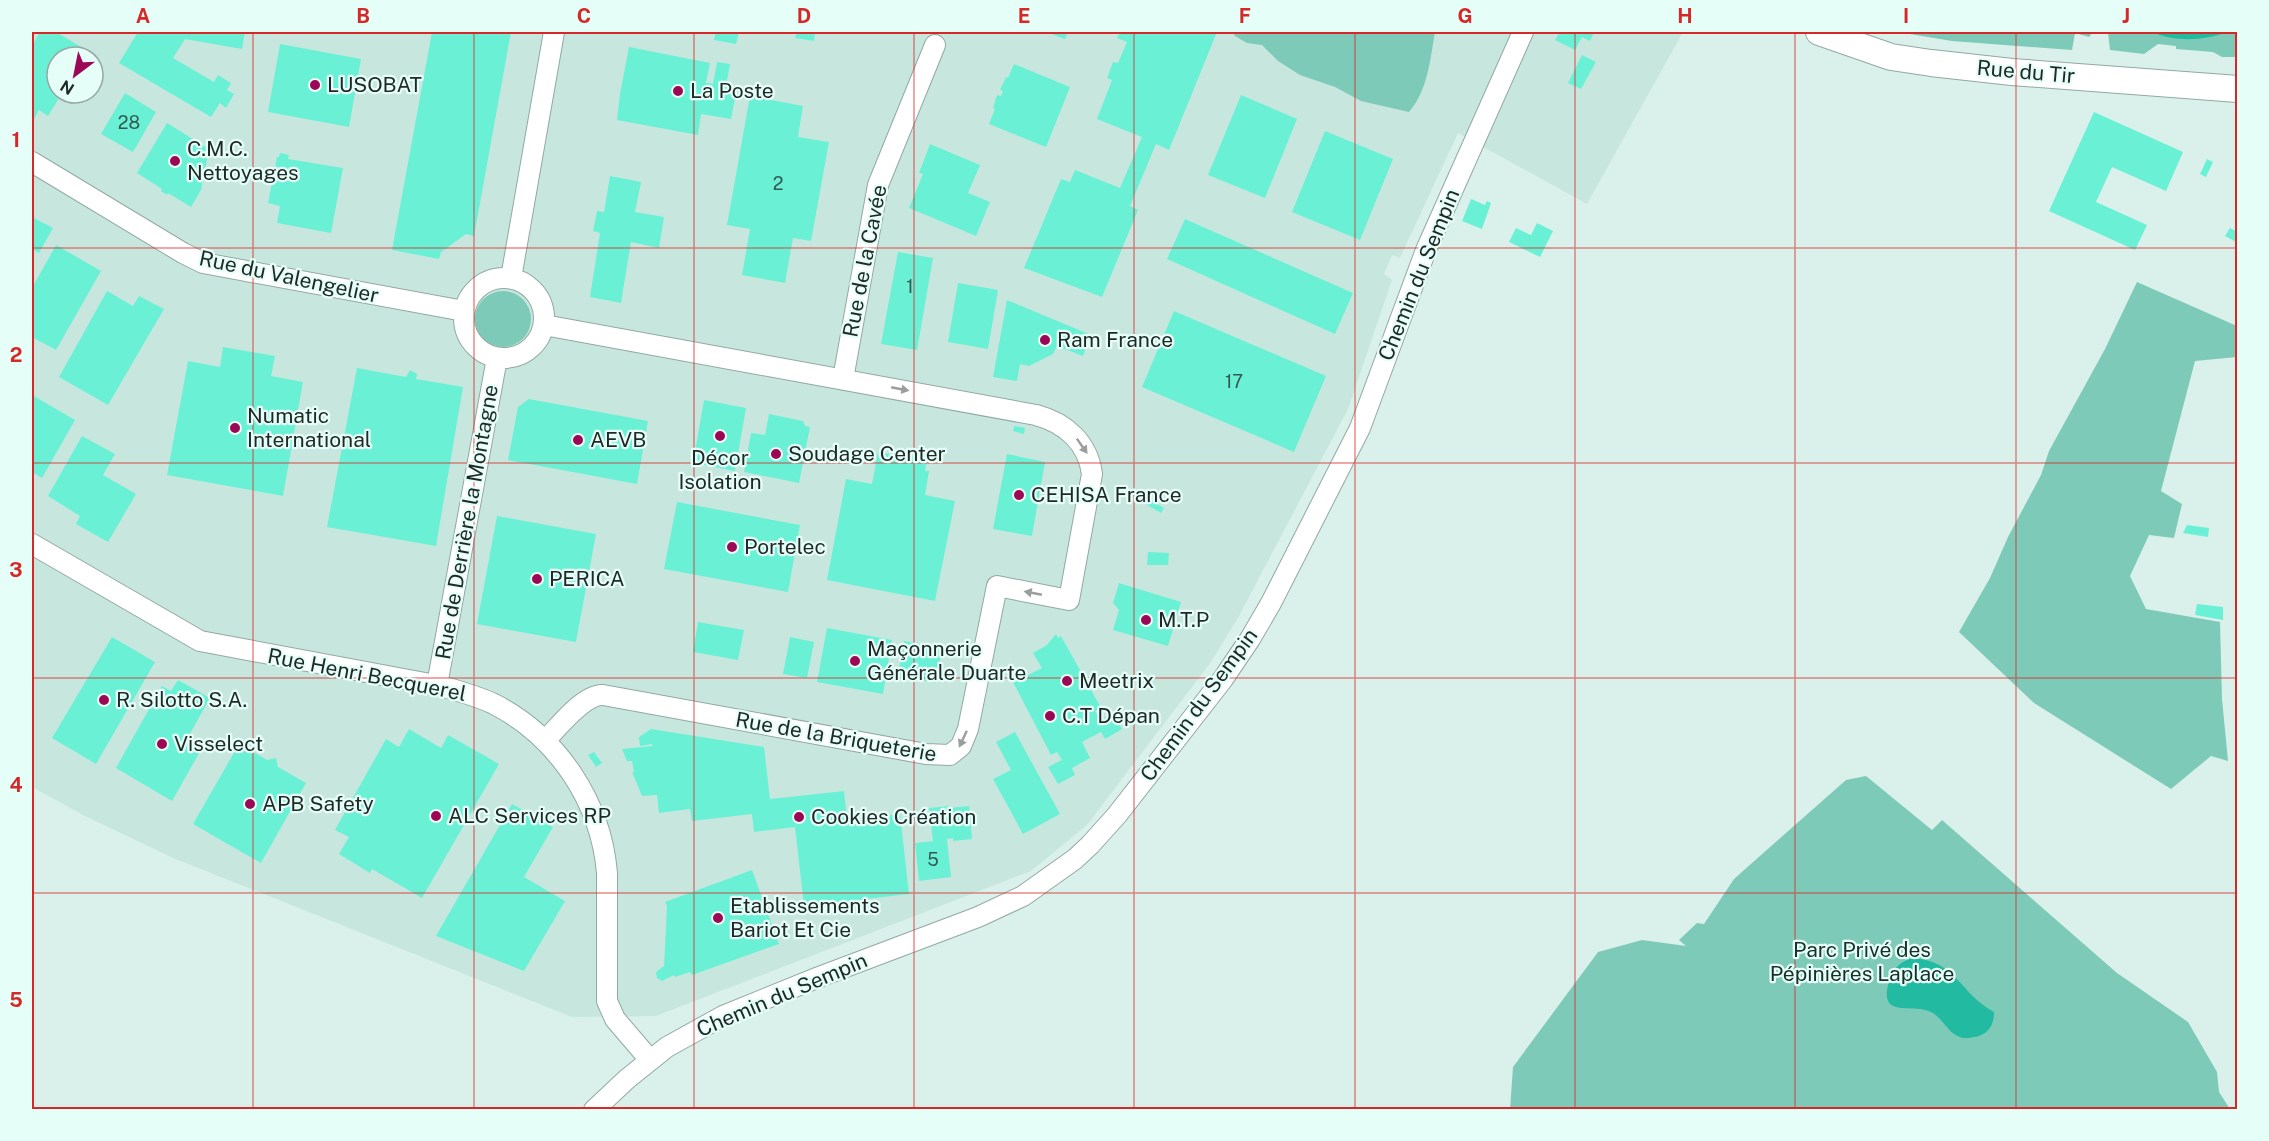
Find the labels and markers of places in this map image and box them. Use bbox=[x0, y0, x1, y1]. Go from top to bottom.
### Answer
place label: LUSOBAT bbox=[327, 72, 422, 97]
marker: LUSOBAT bbox=[308, 78, 322, 92]
place label: La Poste bbox=[690, 78, 774, 103]
marker: La Poste bbox=[671, 84, 685, 98]
place label: C.M.C. Nettoyages bbox=[187, 136, 299, 185]
marker: C.M.C. Nettoyages bbox=[168, 154, 182, 168]
place label: Ram France bbox=[1057, 327, 1173, 352]
marker: Ram France bbox=[1038, 333, 1052, 347]
place label: Numatic International bbox=[247, 403, 371, 452]
marker: Numatic International bbox=[228, 421, 242, 435]
place label: AEVB bbox=[590, 427, 646, 452]
marker: Décor Isolation bbox=[713, 429, 727, 443]
marker: AEVB bbox=[571, 433, 585, 447]
place label: Soudage Center bbox=[788, 441, 946, 466]
place label: Décor Isolation bbox=[678, 445, 762, 494]
marker: Soudage Center bbox=[769, 447, 783, 461]
place label: CEHISA France bbox=[1031, 482, 1182, 507]
marker: CEHISA France bbox=[1012, 488, 1026, 502]
place label: Portelec bbox=[744, 534, 826, 559]
marker: Portelec bbox=[725, 540, 739, 554]
place label: PERICA bbox=[549, 566, 625, 591]
marker: PERICA bbox=[530, 572, 544, 586]
place label: M.T.P bbox=[1158, 607, 1209, 632]
marker: M.T.P bbox=[1139, 613, 1153, 627]
place label: Maçonnerie Générale Duarte bbox=[867, 636, 1027, 685]
marker: Maçonnerie Générale Duarte bbox=[848, 654, 862, 668]
place label: Meetrix bbox=[1079, 668, 1154, 693]
marker: Meetrix bbox=[1060, 674, 1074, 688]
place label: R. Silotto S.A. bbox=[116, 687, 247, 712]
marker: R. Silotto S.A. bbox=[97, 693, 111, 707]
place label: C.T Dépan bbox=[1062, 703, 1160, 728]
marker: C.T Dépan bbox=[1043, 709, 1057, 723]
place label: Visselect bbox=[174, 731, 263, 756]
marker: Visselect bbox=[155, 737, 169, 751]
place label: APB Safety bbox=[262, 791, 374, 816]
marker: APB Safety bbox=[243, 797, 257, 811]
place label: ALC Services RP bbox=[448, 803, 611, 828]
place label: Cookies Création bbox=[811, 804, 976, 829]
marker: ALC Services RP bbox=[429, 809, 443, 823]
marker: Cookies Création bbox=[792, 810, 806, 824]
place label: Etablissements Bariot Et Cie bbox=[730, 893, 880, 942]
marker: Etablissements Bariot Et Cie bbox=[711, 911, 725, 925]

